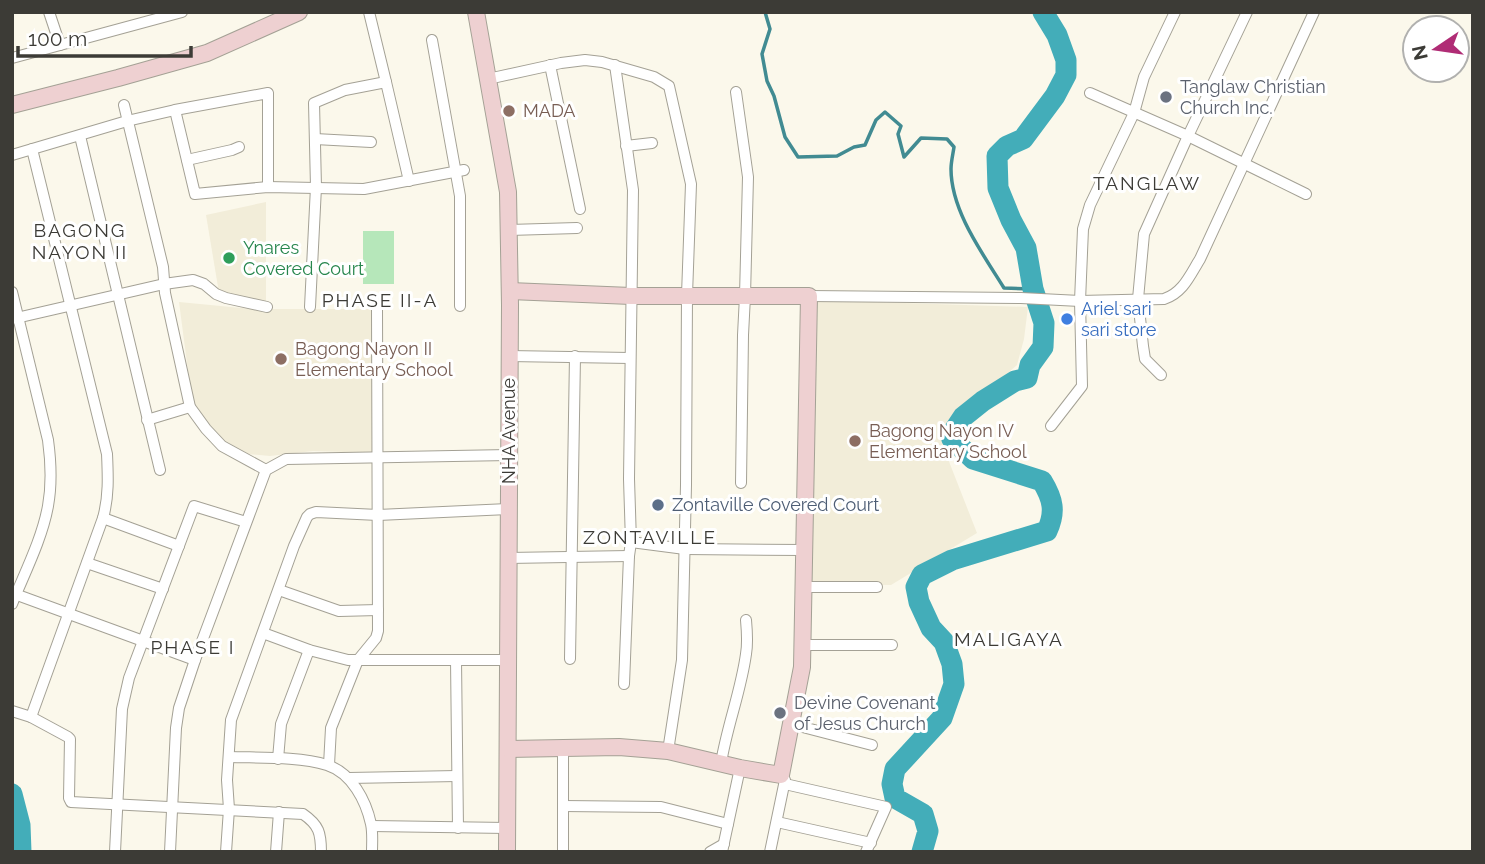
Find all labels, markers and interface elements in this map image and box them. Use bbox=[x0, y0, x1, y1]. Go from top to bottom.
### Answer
scale bar bbox=[18, 14, 191, 58]
north arrow bbox=[1401, 14, 1471, 84]
text: 100 m bbox=[28, 26, 87, 51]
text: N bbox=[1407, 43, 1432, 62]
place label: Tanglaw Christian Church Inc. bbox=[1180, 76, 1326, 118]
marker: Tanglaw Christian Church Inc. bbox=[1158, 89, 1174, 105]
place label: MADA bbox=[523, 100, 576, 121]
marker: MADA bbox=[501, 103, 517, 119]
district label: TANGLAW bbox=[1093, 172, 1201, 194]
district label: BAGONG NAYON II bbox=[32, 219, 128, 263]
place label: Ynares Covered Court bbox=[243, 237, 364, 279]
marker: Ynares Covered Court bbox=[221, 250, 237, 266]
district label: PHASE II-A bbox=[322, 289, 438, 311]
place label: Ariel sari sari store bbox=[1081, 298, 1157, 340]
marker: Ariel sari sari store bbox=[1059, 311, 1075, 327]
place label: Bagong Nayon II Elementary School bbox=[295, 338, 453, 380]
marker: Bagong Nayon II Elementary School bbox=[273, 351, 289, 367]
street label: NHA Avenue bbox=[498, 378, 519, 484]
place label: Bagong Nayon IV Elementary School bbox=[869, 420, 1027, 462]
marker: Bagong Nayon IV Elementary School bbox=[847, 433, 863, 449]
place label: Zontaville Covered Court bbox=[672, 494, 879, 515]
marker: Zontaville Covered Court bbox=[650, 497, 666, 513]
district label: ZONTAVILLE bbox=[583, 526, 717, 548]
district label: MALIGAYA bbox=[954, 628, 1064, 650]
district label: PHASE I bbox=[150, 636, 236, 658]
place label: Devine Covenant of Jesus Church bbox=[794, 692, 936, 734]
marker: Devine Covenant of Jesus Church bbox=[772, 705, 788, 721]

